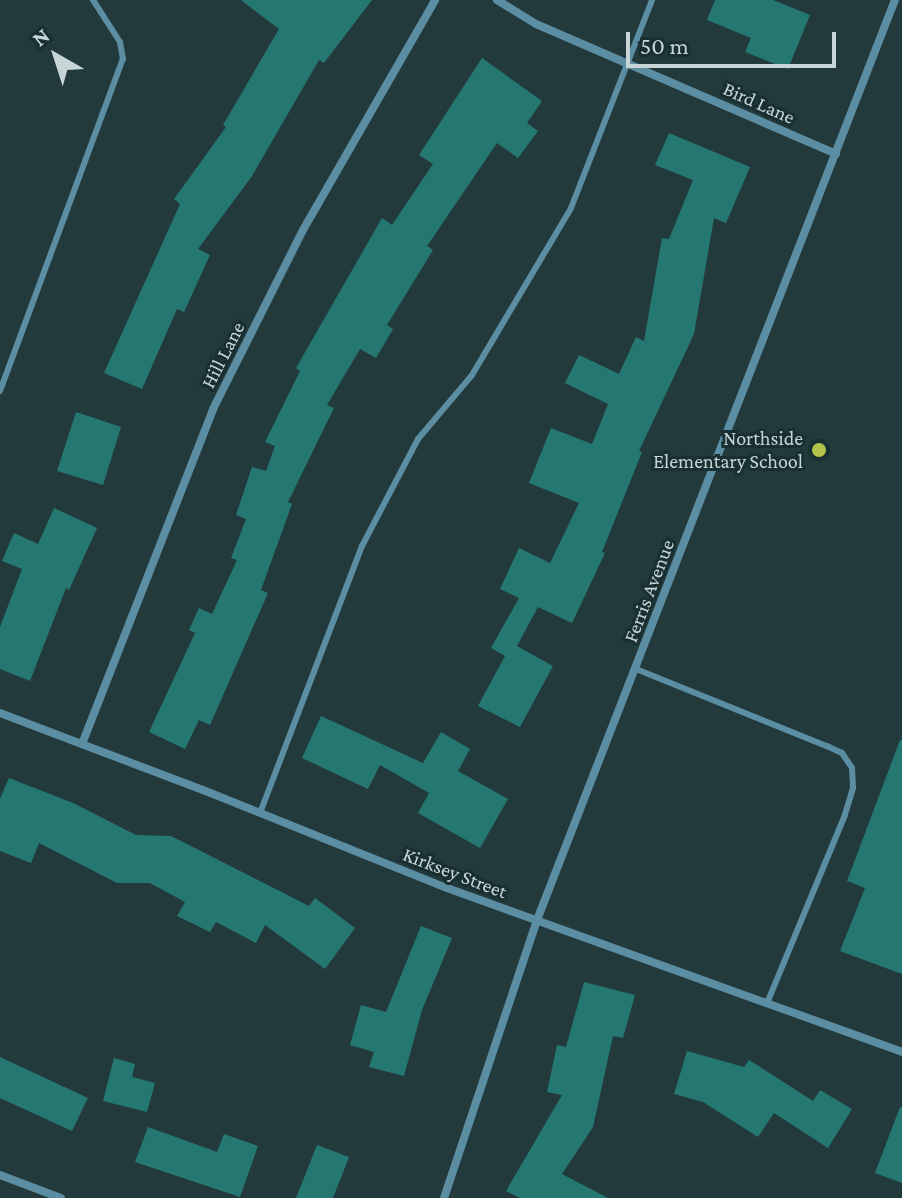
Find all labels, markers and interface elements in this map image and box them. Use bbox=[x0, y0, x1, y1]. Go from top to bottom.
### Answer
north arrow bbox=[16, 16, 96, 96]
scale bar bbox=[630, 16, 840, 66]
text: N bbox=[27, 23, 54, 51]
text: 50 m bbox=[640, 32, 689, 59]
street label: Bird Lane bbox=[719, 77, 799, 129]
street label: Hill Lane bbox=[196, 318, 250, 392]
place label: Northside Elementary School bbox=[653, 426, 803, 473]
marker: Northside Elementary School bbox=[810, 441, 828, 459]
street label: Ferris Avenue bbox=[618, 536, 680, 646]
street label: Kirksey Street bbox=[400, 842, 510, 904]

